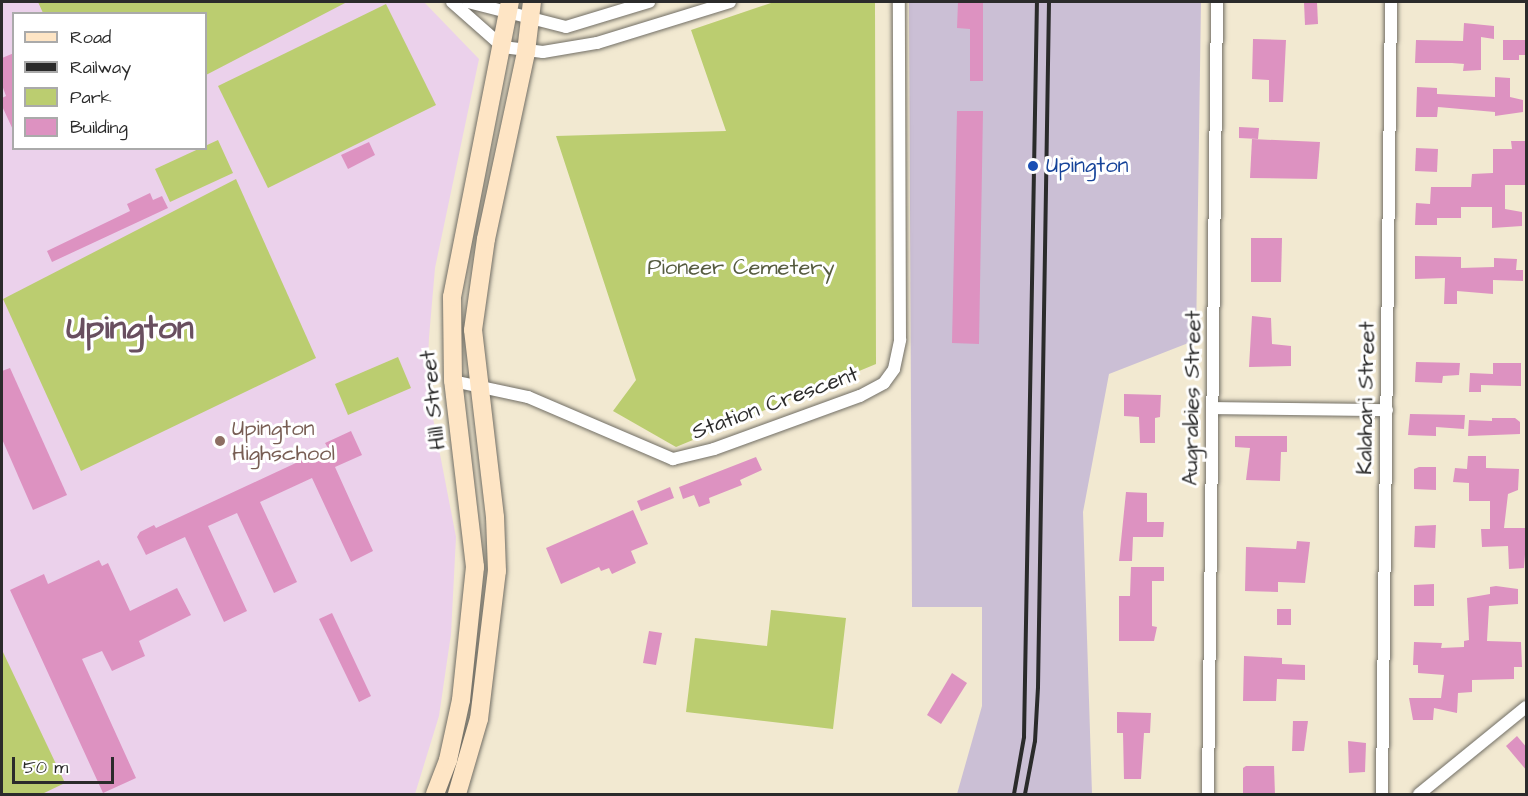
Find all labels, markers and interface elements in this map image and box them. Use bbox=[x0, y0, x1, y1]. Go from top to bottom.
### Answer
legend bbox=[12, 12, 207, 150]
text: Road bbox=[70, 25, 111, 50]
text: Railway bbox=[70, 55, 131, 80]
text: Park bbox=[70, 85, 112, 110]
text: Building bbox=[70, 115, 128, 140]
place label: Upington bbox=[1046, 153, 1129, 179]
marker: Upington bbox=[1024, 157, 1042, 175]
park label: Pioneer Cemetery bbox=[648, 255, 834, 281]
district label: Upington bbox=[66, 309, 194, 349]
street label: Augrabies Street bbox=[1177, 310, 1207, 486]
street label: Kalahari Street bbox=[1351, 321, 1381, 475]
street label: Hill Street bbox=[415, 349, 451, 451]
street label: Station Crescent bbox=[688, 361, 862, 445]
place label: Upington Highschool bbox=[232, 415, 335, 466]
marker: Upington Highschool bbox=[213, 434, 227, 448]
scale bar bbox=[15, 745, 117, 783]
text: 50 m bbox=[23, 755, 68, 780]

